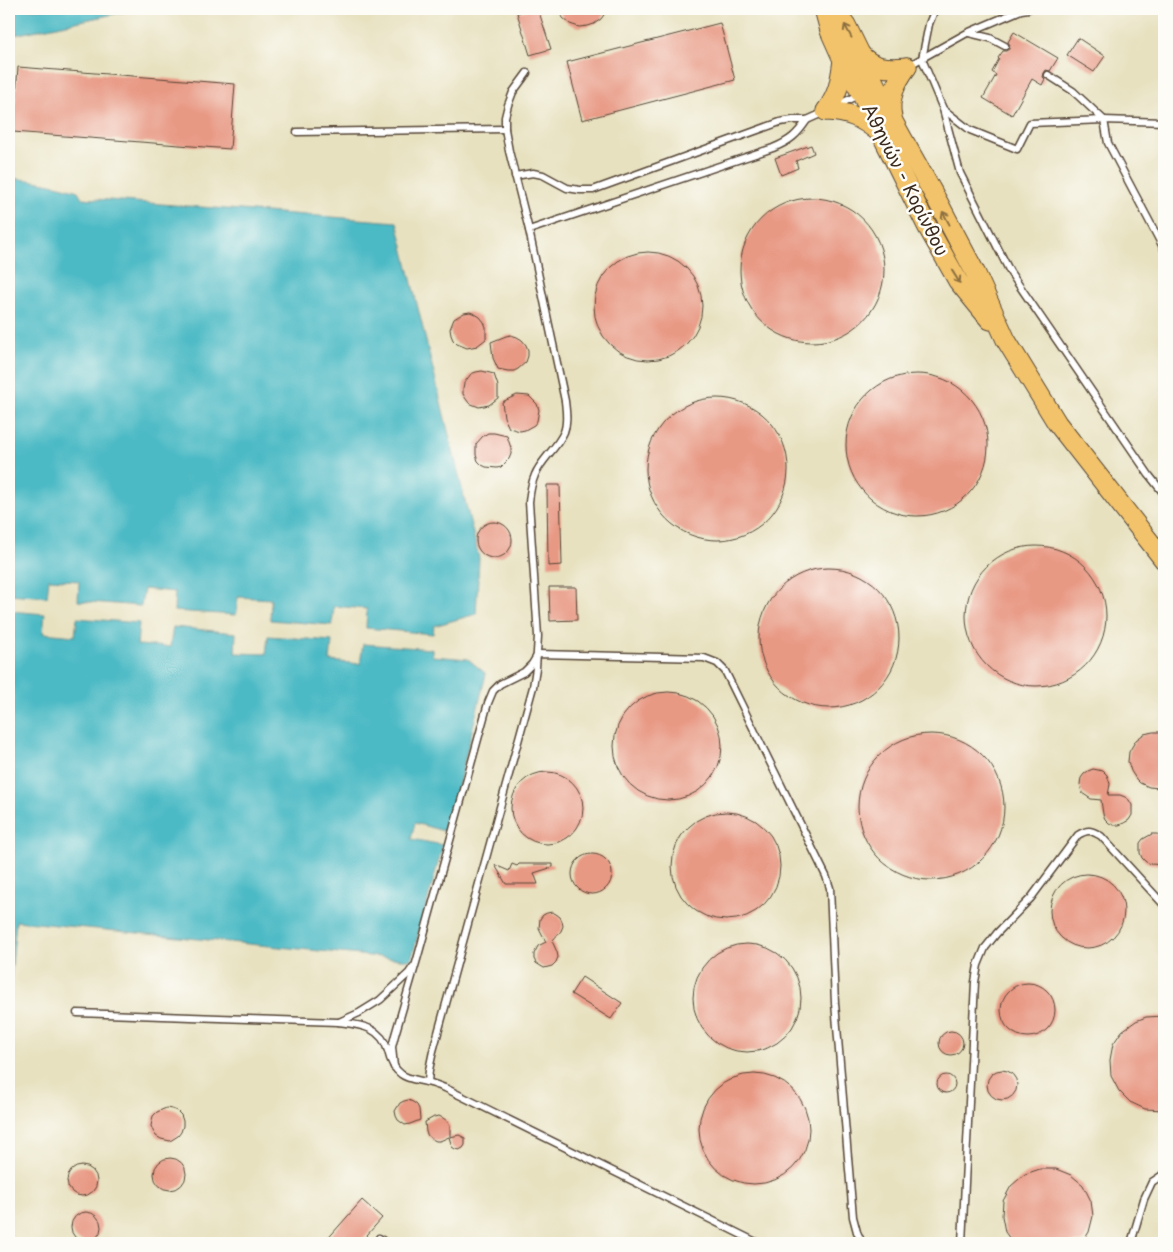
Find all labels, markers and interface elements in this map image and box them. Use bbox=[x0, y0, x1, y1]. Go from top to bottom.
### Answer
one-way arrow bbox=[843, 24, 852, 39]
street label: Αθηνών - Κορίνθου bbox=[856, 99, 956, 260]
one-way arrow bbox=[941, 210, 951, 225]
one-way arrow bbox=[951, 269, 961, 283]

